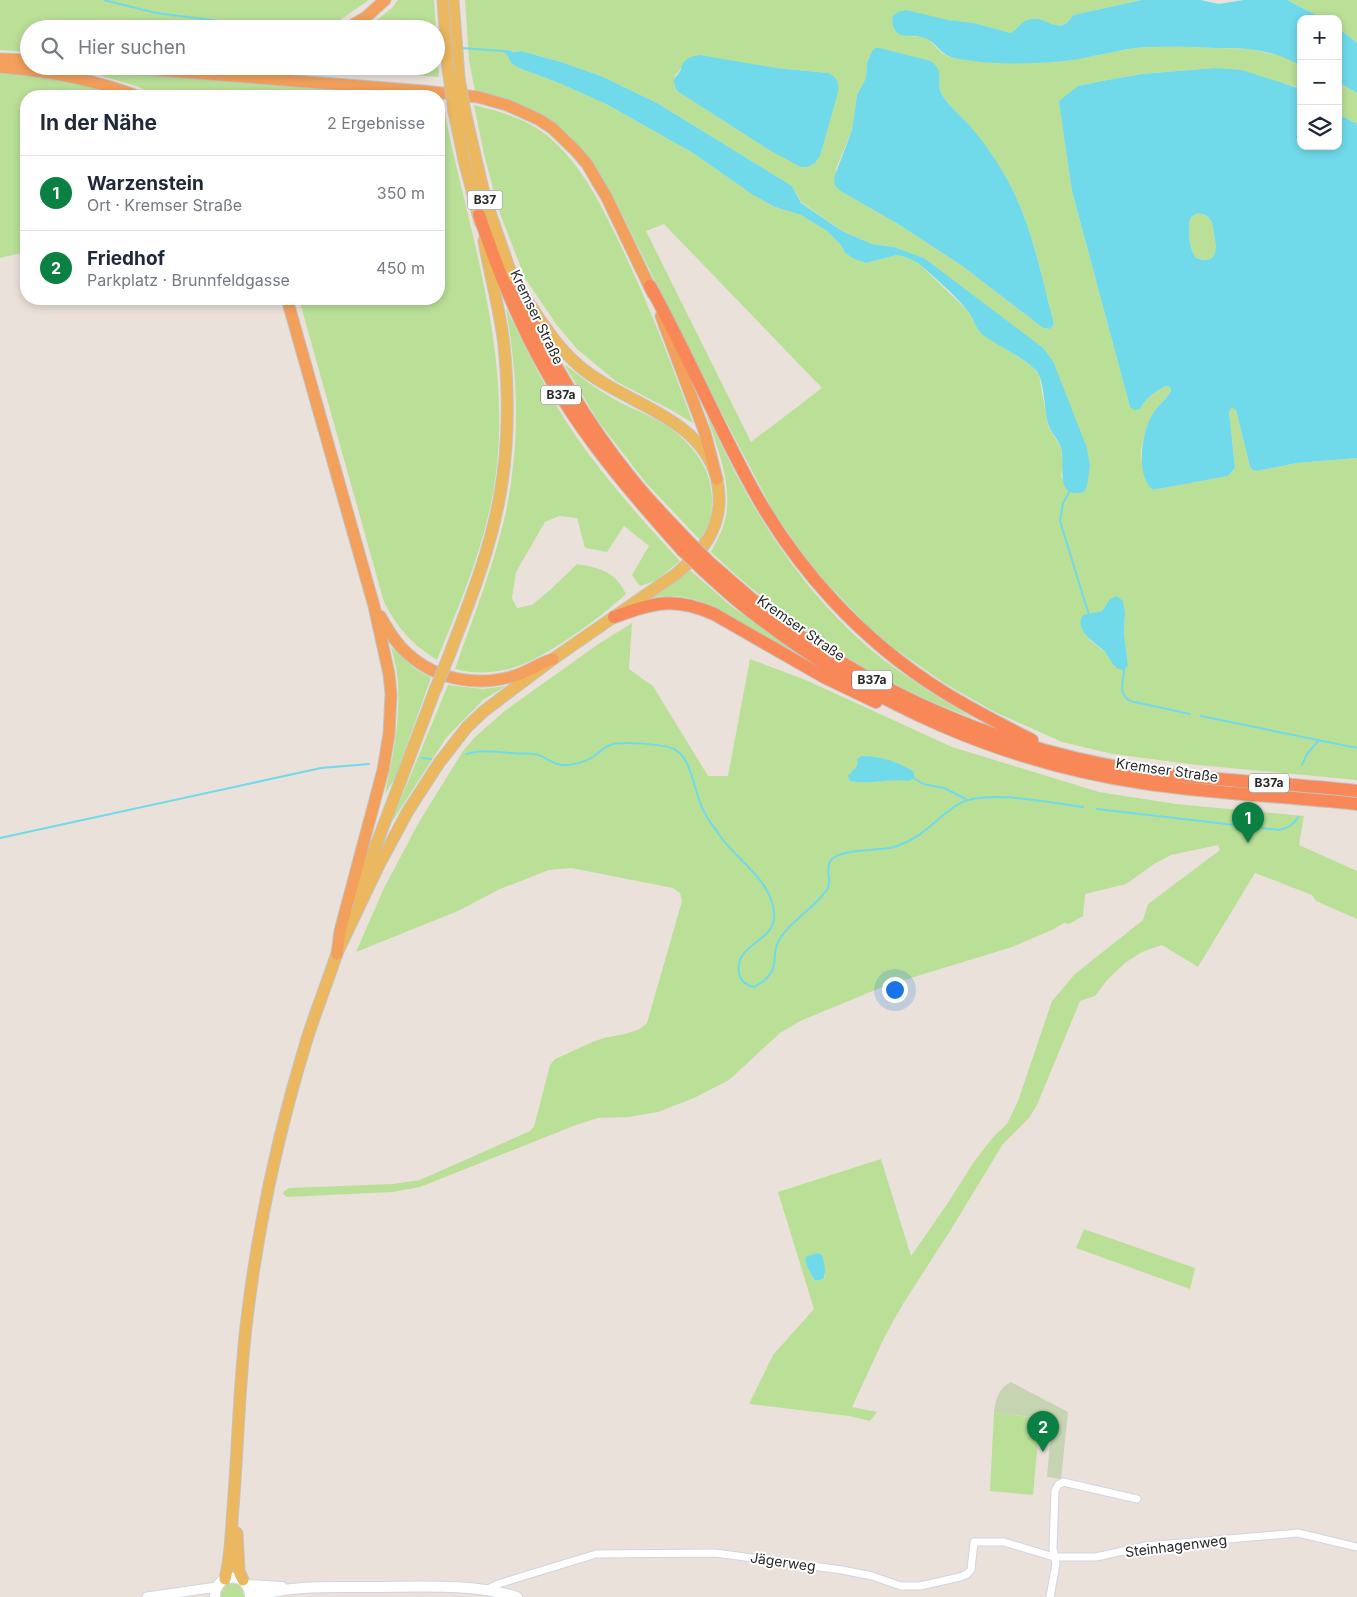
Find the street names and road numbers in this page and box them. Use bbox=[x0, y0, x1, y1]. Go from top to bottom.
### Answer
road number: B37 bbox=[468, 190, 502, 210]
street label: Kremser Straße bbox=[507, 267, 568, 367]
road number: B37a bbox=[541, 386, 581, 404]
street label: Kremser Straße bbox=[754, 591, 848, 664]
road number: B37a bbox=[852, 670, 892, 690]
street label: Kremser Straße bbox=[1115, 754, 1219, 785]
road number: B37a bbox=[1249, 774, 1289, 792]
street label: Steinhagenweg bbox=[1124, 1531, 1228, 1560]
street label: Jägerweg bbox=[749, 1548, 817, 1575]

